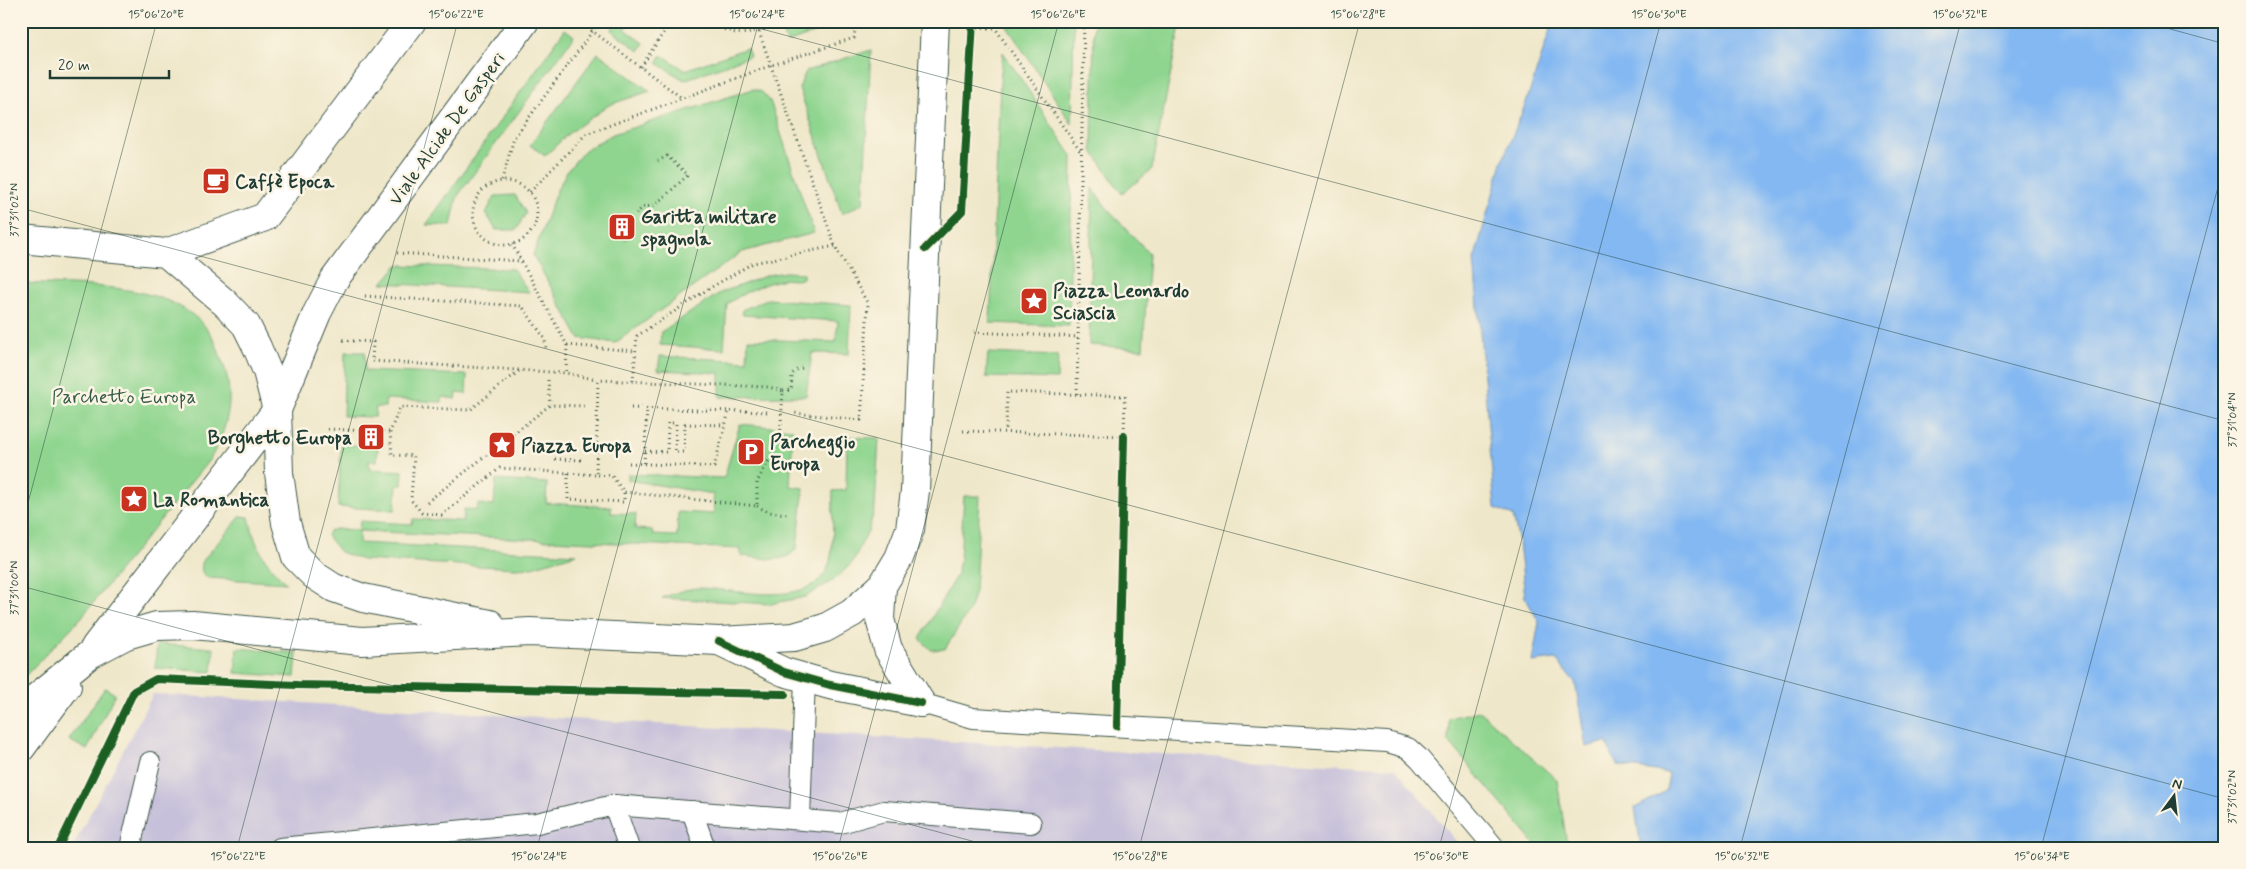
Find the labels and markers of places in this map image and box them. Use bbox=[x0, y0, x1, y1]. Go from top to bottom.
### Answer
cafe icon: Caffè Epoca bbox=[201, 166, 231, 196]
place label: Caffè Epoca bbox=[235, 170, 335, 195]
place label: Garitta militare spagnola bbox=[640, 205, 777, 255]
building icon: Garitta militare spagnola bbox=[607, 212, 637, 242]
place label: Piazza Leonardo Sciascia bbox=[1053, 279, 1189, 326]
place icon: Piazza Leonardo Sciascia bbox=[1019, 286, 1049, 316]
building icon: Borghetto Europa bbox=[356, 422, 386, 452]
place label: Borghetto Europa bbox=[208, 426, 352, 454]
place icon: Piazza Europa bbox=[487, 430, 517, 460]
place label: Parcheggio Europa bbox=[770, 430, 855, 477]
place label: Piazza Europa bbox=[521, 434, 632, 459]
parking icon: Parcheggio Europa bbox=[736, 437, 766, 467]
place icon: La Romantica bbox=[119, 484, 149, 514]
place label: La Romantica bbox=[153, 488, 269, 513]

